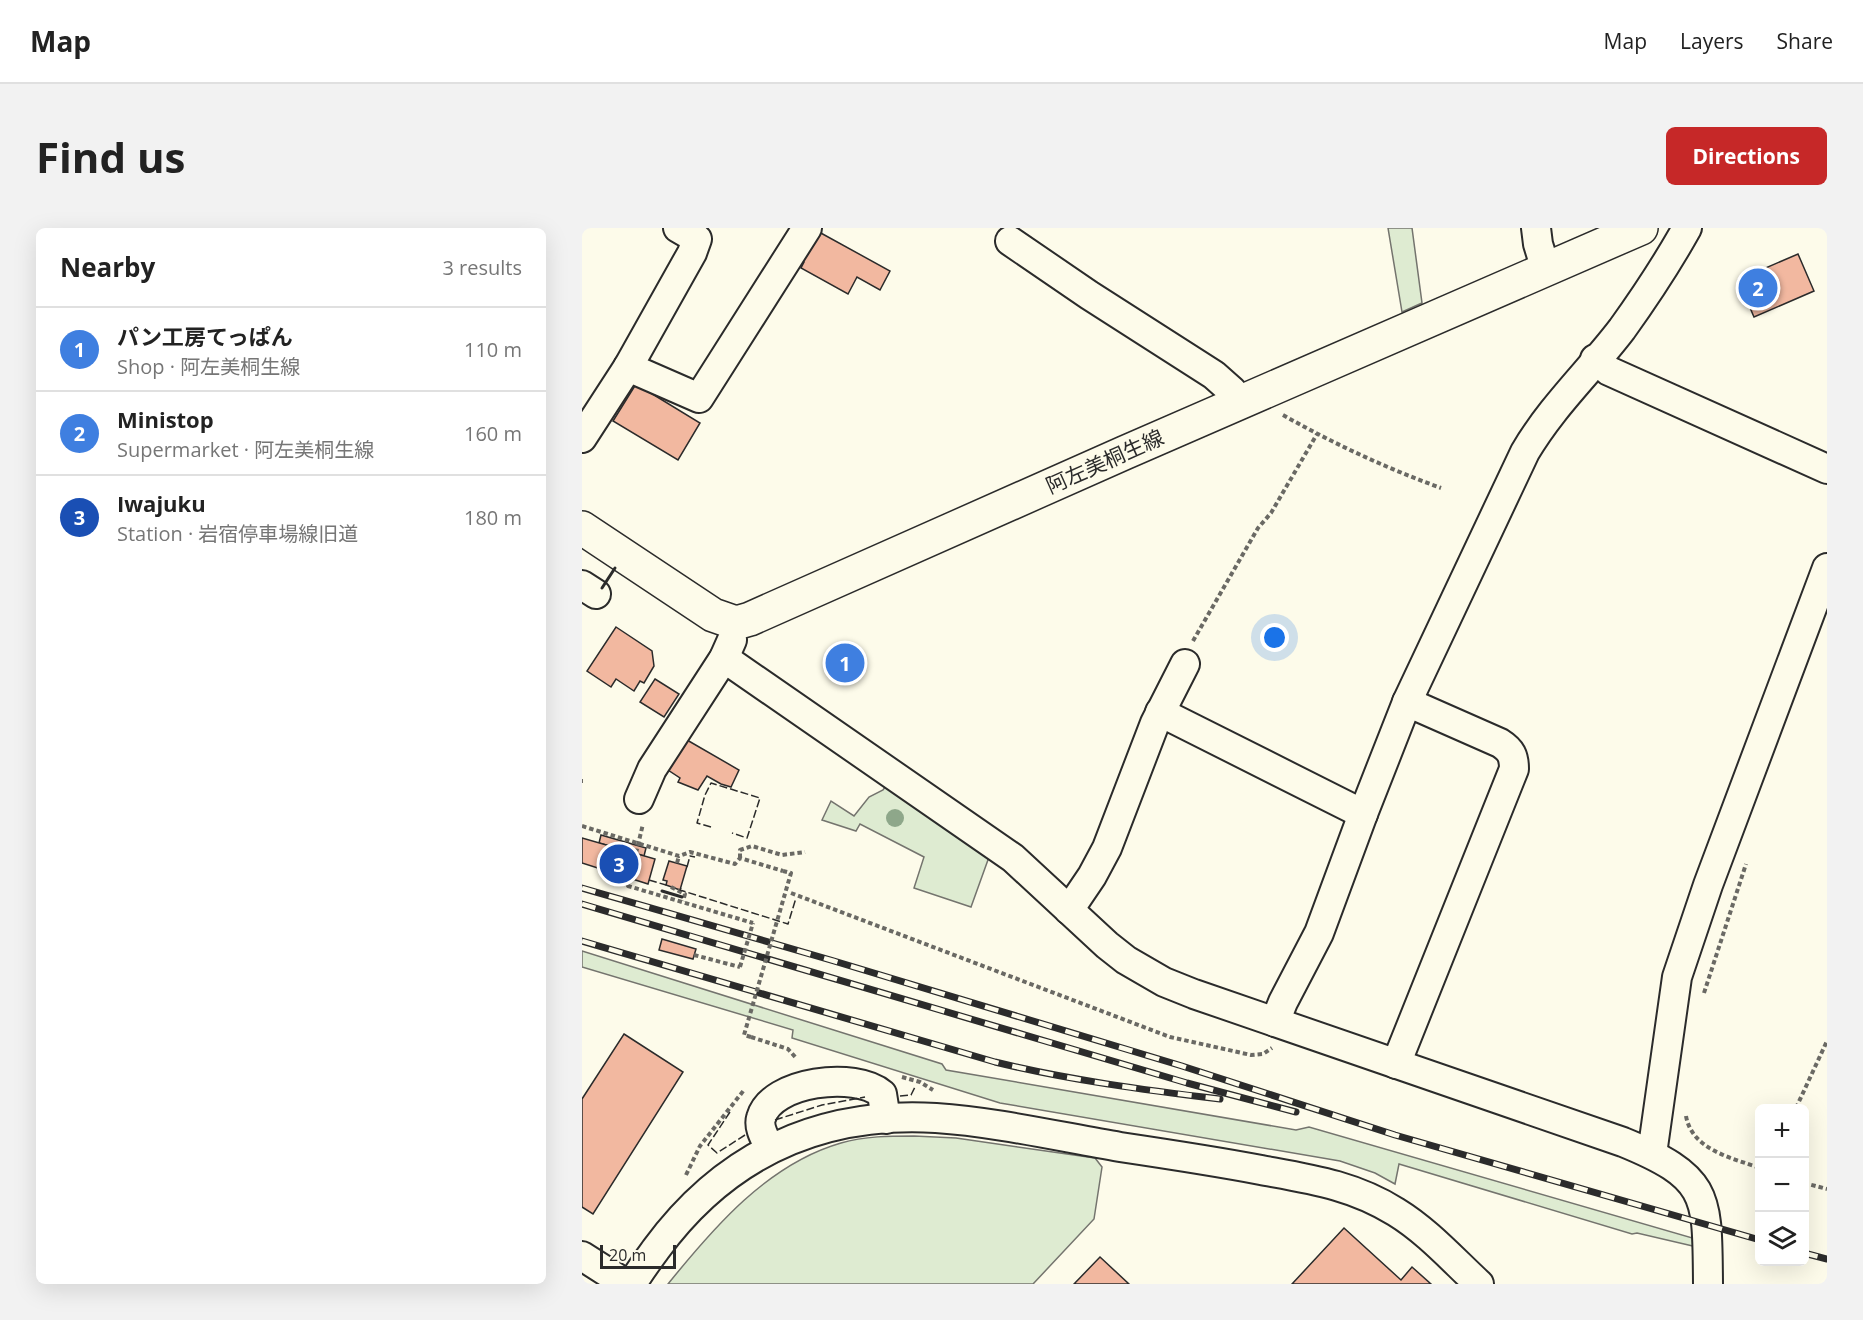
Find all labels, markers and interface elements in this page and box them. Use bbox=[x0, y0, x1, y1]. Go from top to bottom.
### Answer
text: Map bbox=[30, 22, 91, 60]
text: Map bbox=[1604, 27, 1647, 55]
text: Layers bbox=[1680, 27, 1744, 55]
text: Share bbox=[1777, 27, 1833, 55]
button: Directions bbox=[1666, 127, 1827, 185]
text: Find us bbox=[36, 128, 185, 185]
text: Nearby bbox=[60, 249, 155, 285]
text: 3 results bbox=[442, 254, 522, 281]
pin: 2 bbox=[1738, 266, 1778, 310]
text: パン工房てっぱん bbox=[117, 321, 293, 351]
text: 1 bbox=[74, 336, 85, 363]
text: 110 m bbox=[464, 336, 522, 363]
text: Shop · 阿左美桐生線 bbox=[117, 353, 300, 380]
text: Ministop bbox=[117, 404, 214, 434]
text: 2 bbox=[74, 420, 85, 447]
text: 160 m bbox=[464, 420, 522, 447]
street label: 阿左美桐生線 bbox=[1041, 423, 1168, 500]
text: Supermarket · 阿左美桐生線 bbox=[117, 436, 374, 463]
text: Iwajuku bbox=[117, 488, 206, 518]
text: 3 bbox=[74, 504, 85, 531]
text: 180 m bbox=[464, 504, 522, 531]
text: Station · 岩宿停車場線旧道 bbox=[117, 520, 358, 547]
your location bbox=[1260, 623, 1289, 652]
pin: 1 bbox=[826, 640, 864, 686]
pin: 3 bbox=[600, 842, 639, 886]
map controls bbox=[1755, 1104, 1809, 1266]
button: + bbox=[1755, 1104, 1809, 1158]
button: − bbox=[1755, 1158, 1809, 1212]
button: layers bbox=[1755, 1212, 1809, 1266]
scale bar bbox=[600, 1242, 676, 1270]
text: 20 m bbox=[609, 1244, 646, 1266]

